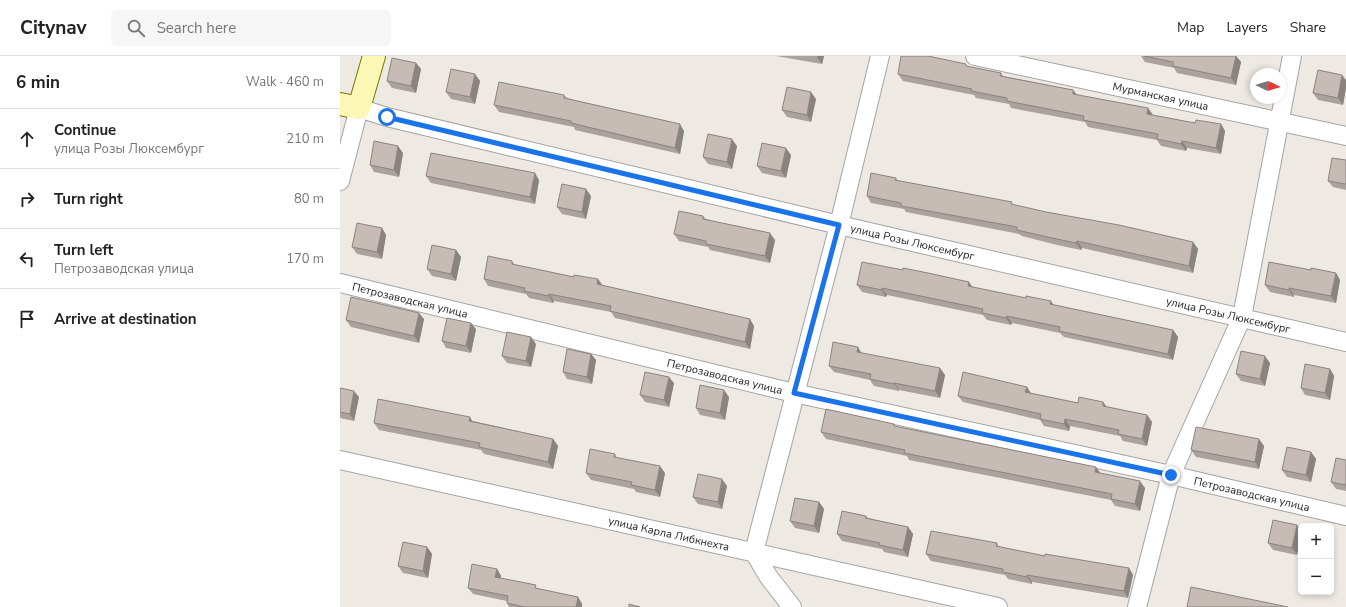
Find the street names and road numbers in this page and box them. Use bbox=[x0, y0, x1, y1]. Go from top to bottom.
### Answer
street label: Мурманская улица bbox=[1111, 78, 1210, 114]
street label: улица Розы Люксембург bbox=[849, 220, 976, 264]
street label: Петрозаводская улица bbox=[351, 279, 469, 321]
street label: улица Розы Люксембург bbox=[1165, 293, 1292, 336]
street label: Петрозаводская улица bbox=[665, 355, 784, 398]
street label: Петрозаводская улица bbox=[1192, 473, 1311, 515]
street label: улица Карла Либкнехта bbox=[607, 513, 731, 554]

